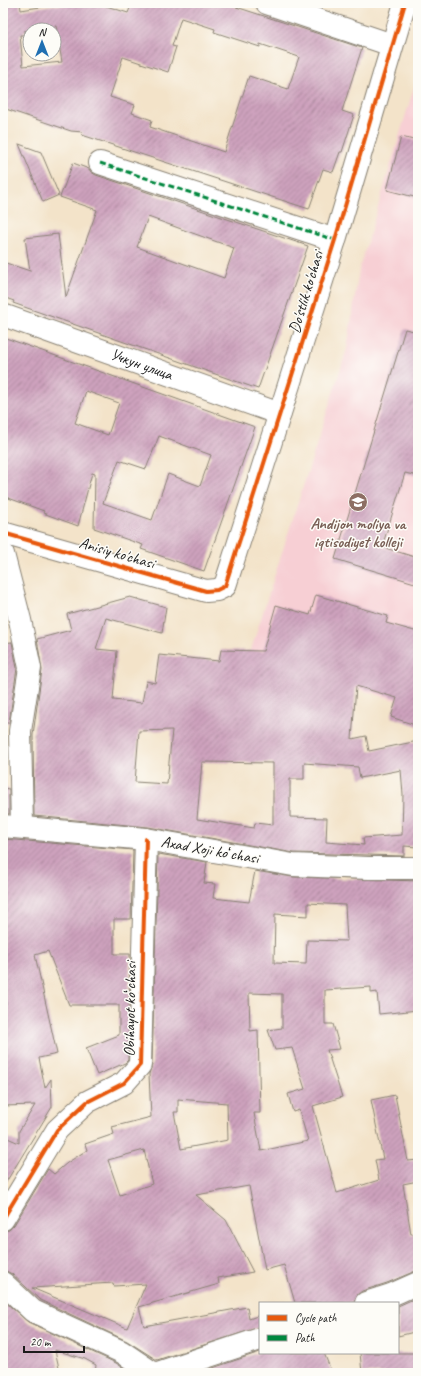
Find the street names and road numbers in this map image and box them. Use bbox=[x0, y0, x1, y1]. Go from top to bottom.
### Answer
street label: Do'stlik ko'chasi bbox=[284, 247, 329, 335]
street label: Учкун улица bbox=[108, 344, 176, 385]
street label: Anisiy ko'chasi bbox=[77, 533, 159, 574]
street label: Axad Xoji koʻchasi bbox=[160, 832, 262, 869]
street label: Obihayot koʻchasi bbox=[119, 959, 141, 1057]

